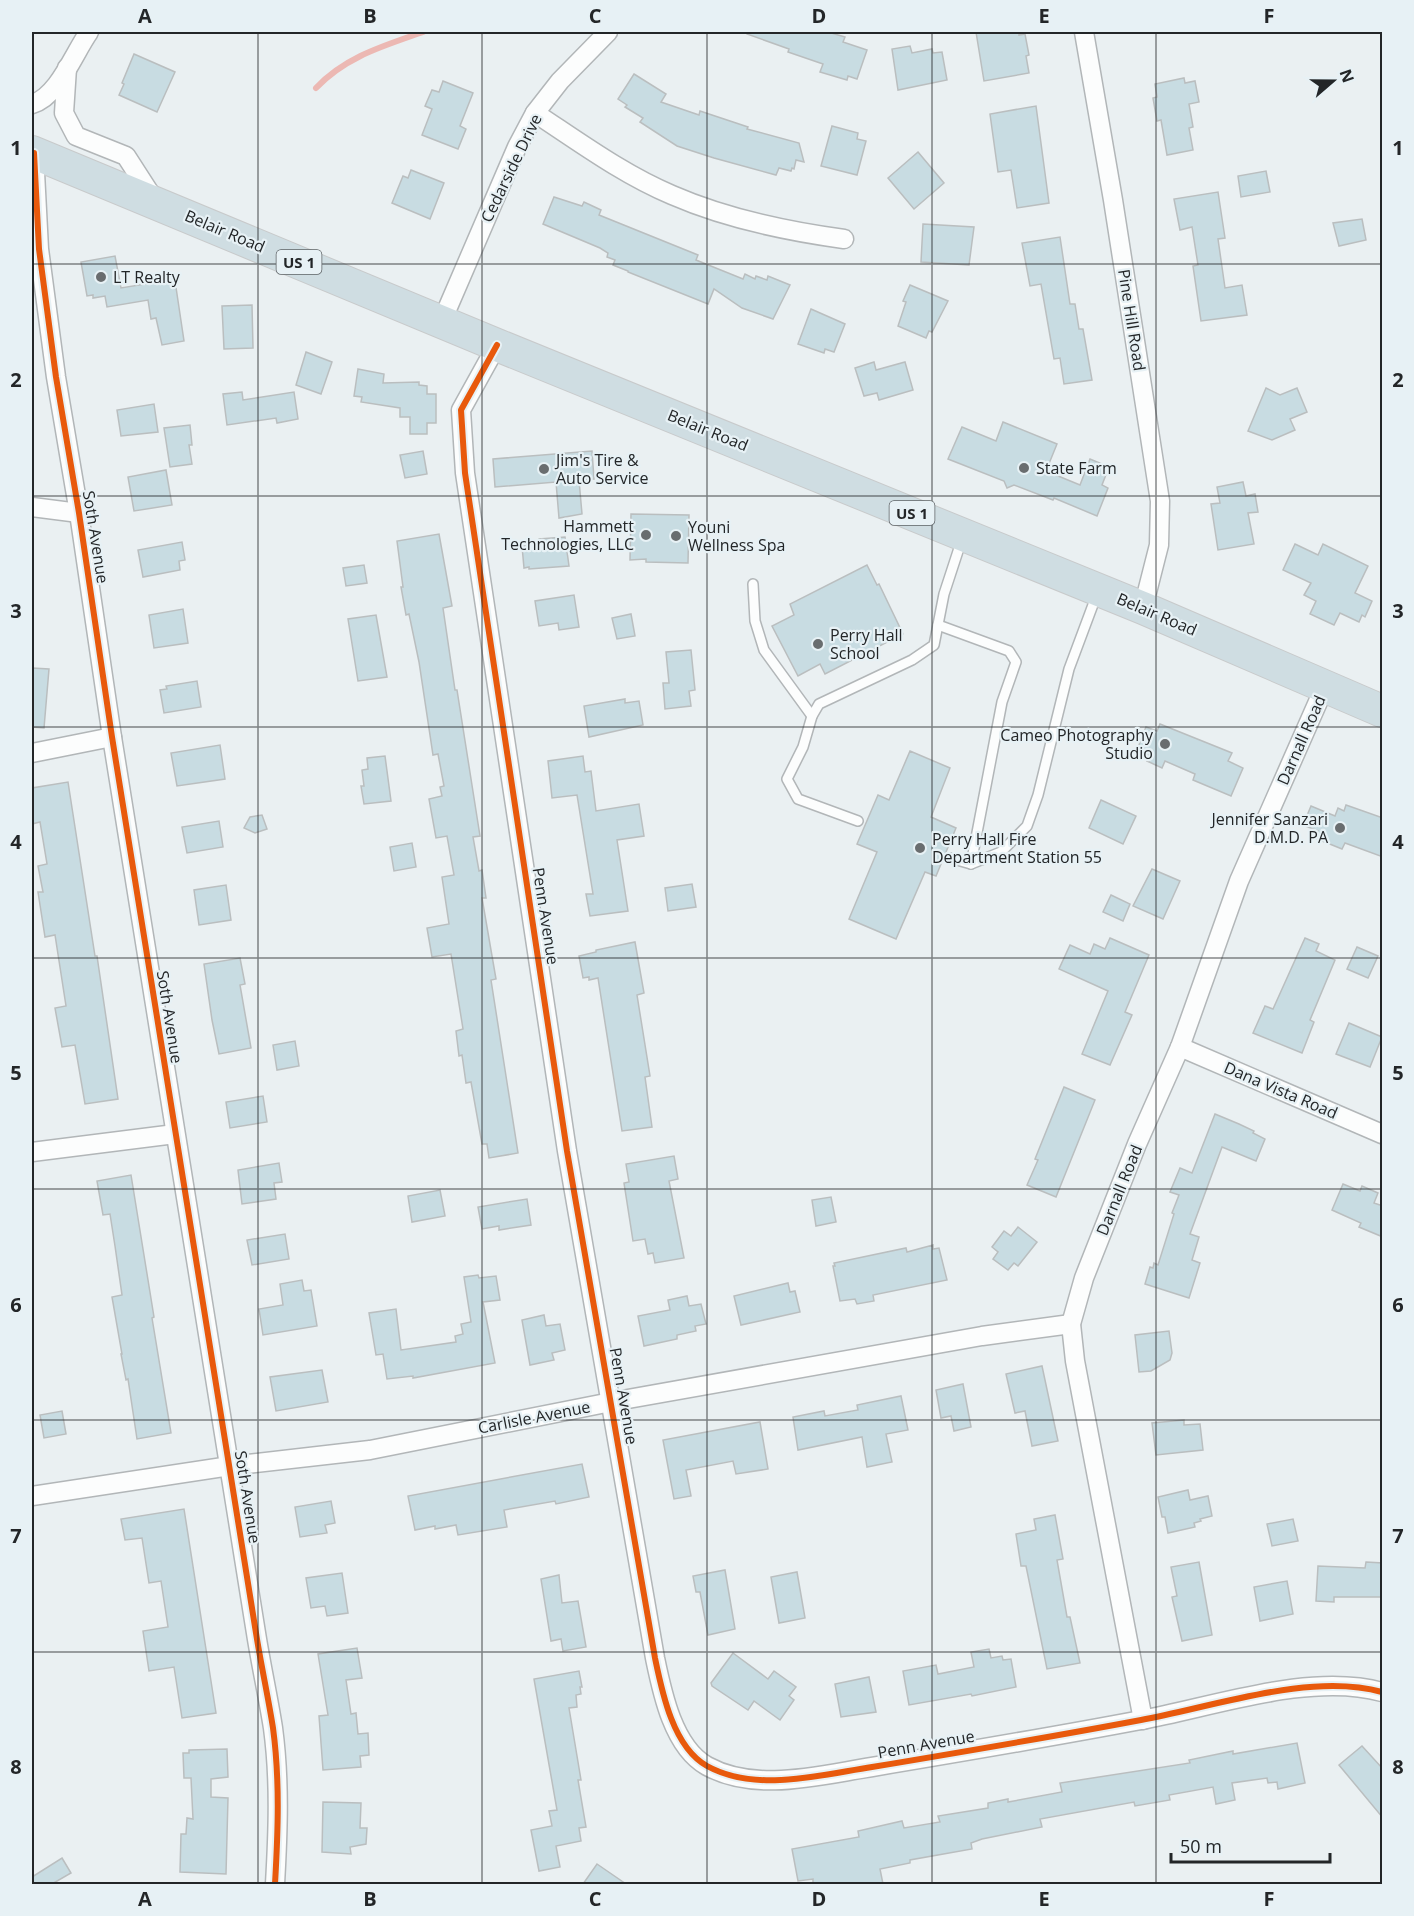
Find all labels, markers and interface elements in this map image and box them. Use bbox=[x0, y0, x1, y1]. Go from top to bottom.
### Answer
text: A bbox=[138, 2, 152, 29]
text: B bbox=[363, 2, 377, 29]
text: C bbox=[589, 2, 602, 29]
text: D bbox=[812, 2, 826, 29]
text: E bbox=[1038, 2, 1050, 29]
text: F bbox=[1264, 2, 1274, 29]
north arrow bbox=[1303, 51, 1363, 111]
text: N bbox=[1335, 66, 1360, 86]
street label: Cedarside Drive bbox=[475, 110, 547, 226]
text: 1 bbox=[10, 134, 22, 161]
text: 1 bbox=[1392, 134, 1404, 161]
street label: Belair Road bbox=[182, 204, 268, 258]
road number: US 1 bbox=[276, 250, 322, 274]
place label: LT Realty bbox=[113, 266, 181, 288]
street label: Pine Hill Road bbox=[1113, 267, 1151, 373]
marker: LT Realty bbox=[94, 270, 108, 284]
text: 2 bbox=[10, 366, 22, 393]
text: 2 bbox=[1392, 366, 1404, 393]
street label: Belair Road bbox=[664, 404, 752, 456]
place label: Jim's Tire & Auto Service bbox=[554, 449, 648, 489]
place label: State Farm bbox=[1036, 457, 1117, 479]
marker: State Farm bbox=[1017, 461, 1031, 475]
marker: Jim's Tire & Auto Service bbox=[537, 462, 551, 476]
street label: Soth Avenue bbox=[78, 489, 114, 585]
road number: US 1 bbox=[890, 501, 934, 525]
place label: Hammett Technologies, LLC bbox=[501, 515, 634, 555]
place label: Youni Wellness Spa bbox=[688, 516, 786, 556]
marker: Hammett Technologies, LLC bbox=[639, 528, 653, 542]
marker: Youni Wellness Spa bbox=[669, 529, 683, 543]
street label: Belair Road bbox=[1114, 587, 1200, 641]
text: 3 bbox=[10, 597, 22, 624]
text: 3 bbox=[1392, 597, 1404, 624]
place label: Perry Hall School bbox=[830, 624, 903, 664]
marker: Perry Hall School bbox=[811, 637, 825, 651]
street label: Darnall Road bbox=[1271, 692, 1331, 788]
place label: Cameo Photography Studio bbox=[1000, 724, 1154, 764]
marker: Cameo Photography Studio bbox=[1158, 737, 1172, 751]
place label: Jennifer Sanzari D.M.D. PA bbox=[1210, 808, 1329, 848]
marker: Jennifer Sanzari D.M.D. PA bbox=[1333, 821, 1347, 835]
text: 4 bbox=[10, 828, 22, 855]
place label: Perry Hall Fire Department Station 55 bbox=[932, 828, 1102, 868]
text: 4 bbox=[1392, 828, 1404, 855]
marker: Perry Hall Fire Department Station 55 bbox=[913, 841, 927, 855]
street label: Penn Avenue bbox=[527, 866, 565, 966]
street label: Soth Avenue bbox=[152, 969, 188, 1065]
street label: Dana Vista Road bbox=[1221, 1056, 1341, 1124]
text: 5 bbox=[10, 1059, 22, 1086]
text: 5 bbox=[1392, 1059, 1404, 1086]
street label: Darnall Road bbox=[1091, 1141, 1147, 1239]
text: 6 bbox=[10, 1291, 22, 1318]
text: 6 bbox=[1392, 1291, 1404, 1318]
street label: Penn Avenue bbox=[605, 1346, 643, 1446]
street label: Carlisle Avenue bbox=[476, 1395, 592, 1439]
street label: Soth Avenue bbox=[230, 1449, 266, 1545]
text: 7 bbox=[10, 1522, 22, 1549]
text: 7 bbox=[1392, 1522, 1404, 1549]
street label: Penn Avenue bbox=[876, 1725, 976, 1763]
text: 8 bbox=[10, 1753, 22, 1780]
text: 8 bbox=[1392, 1753, 1404, 1780]
scale bar bbox=[1171, 1826, 1330, 1864]
text: 50 m bbox=[1180, 1834, 1222, 1858]
text: A bbox=[138, 1885, 152, 1912]
text: B bbox=[363, 1885, 377, 1912]
text: C bbox=[589, 1885, 602, 1912]
text: D bbox=[812, 1885, 826, 1912]
text: E bbox=[1038, 1885, 1050, 1912]
text: F bbox=[1264, 1885, 1274, 1912]

